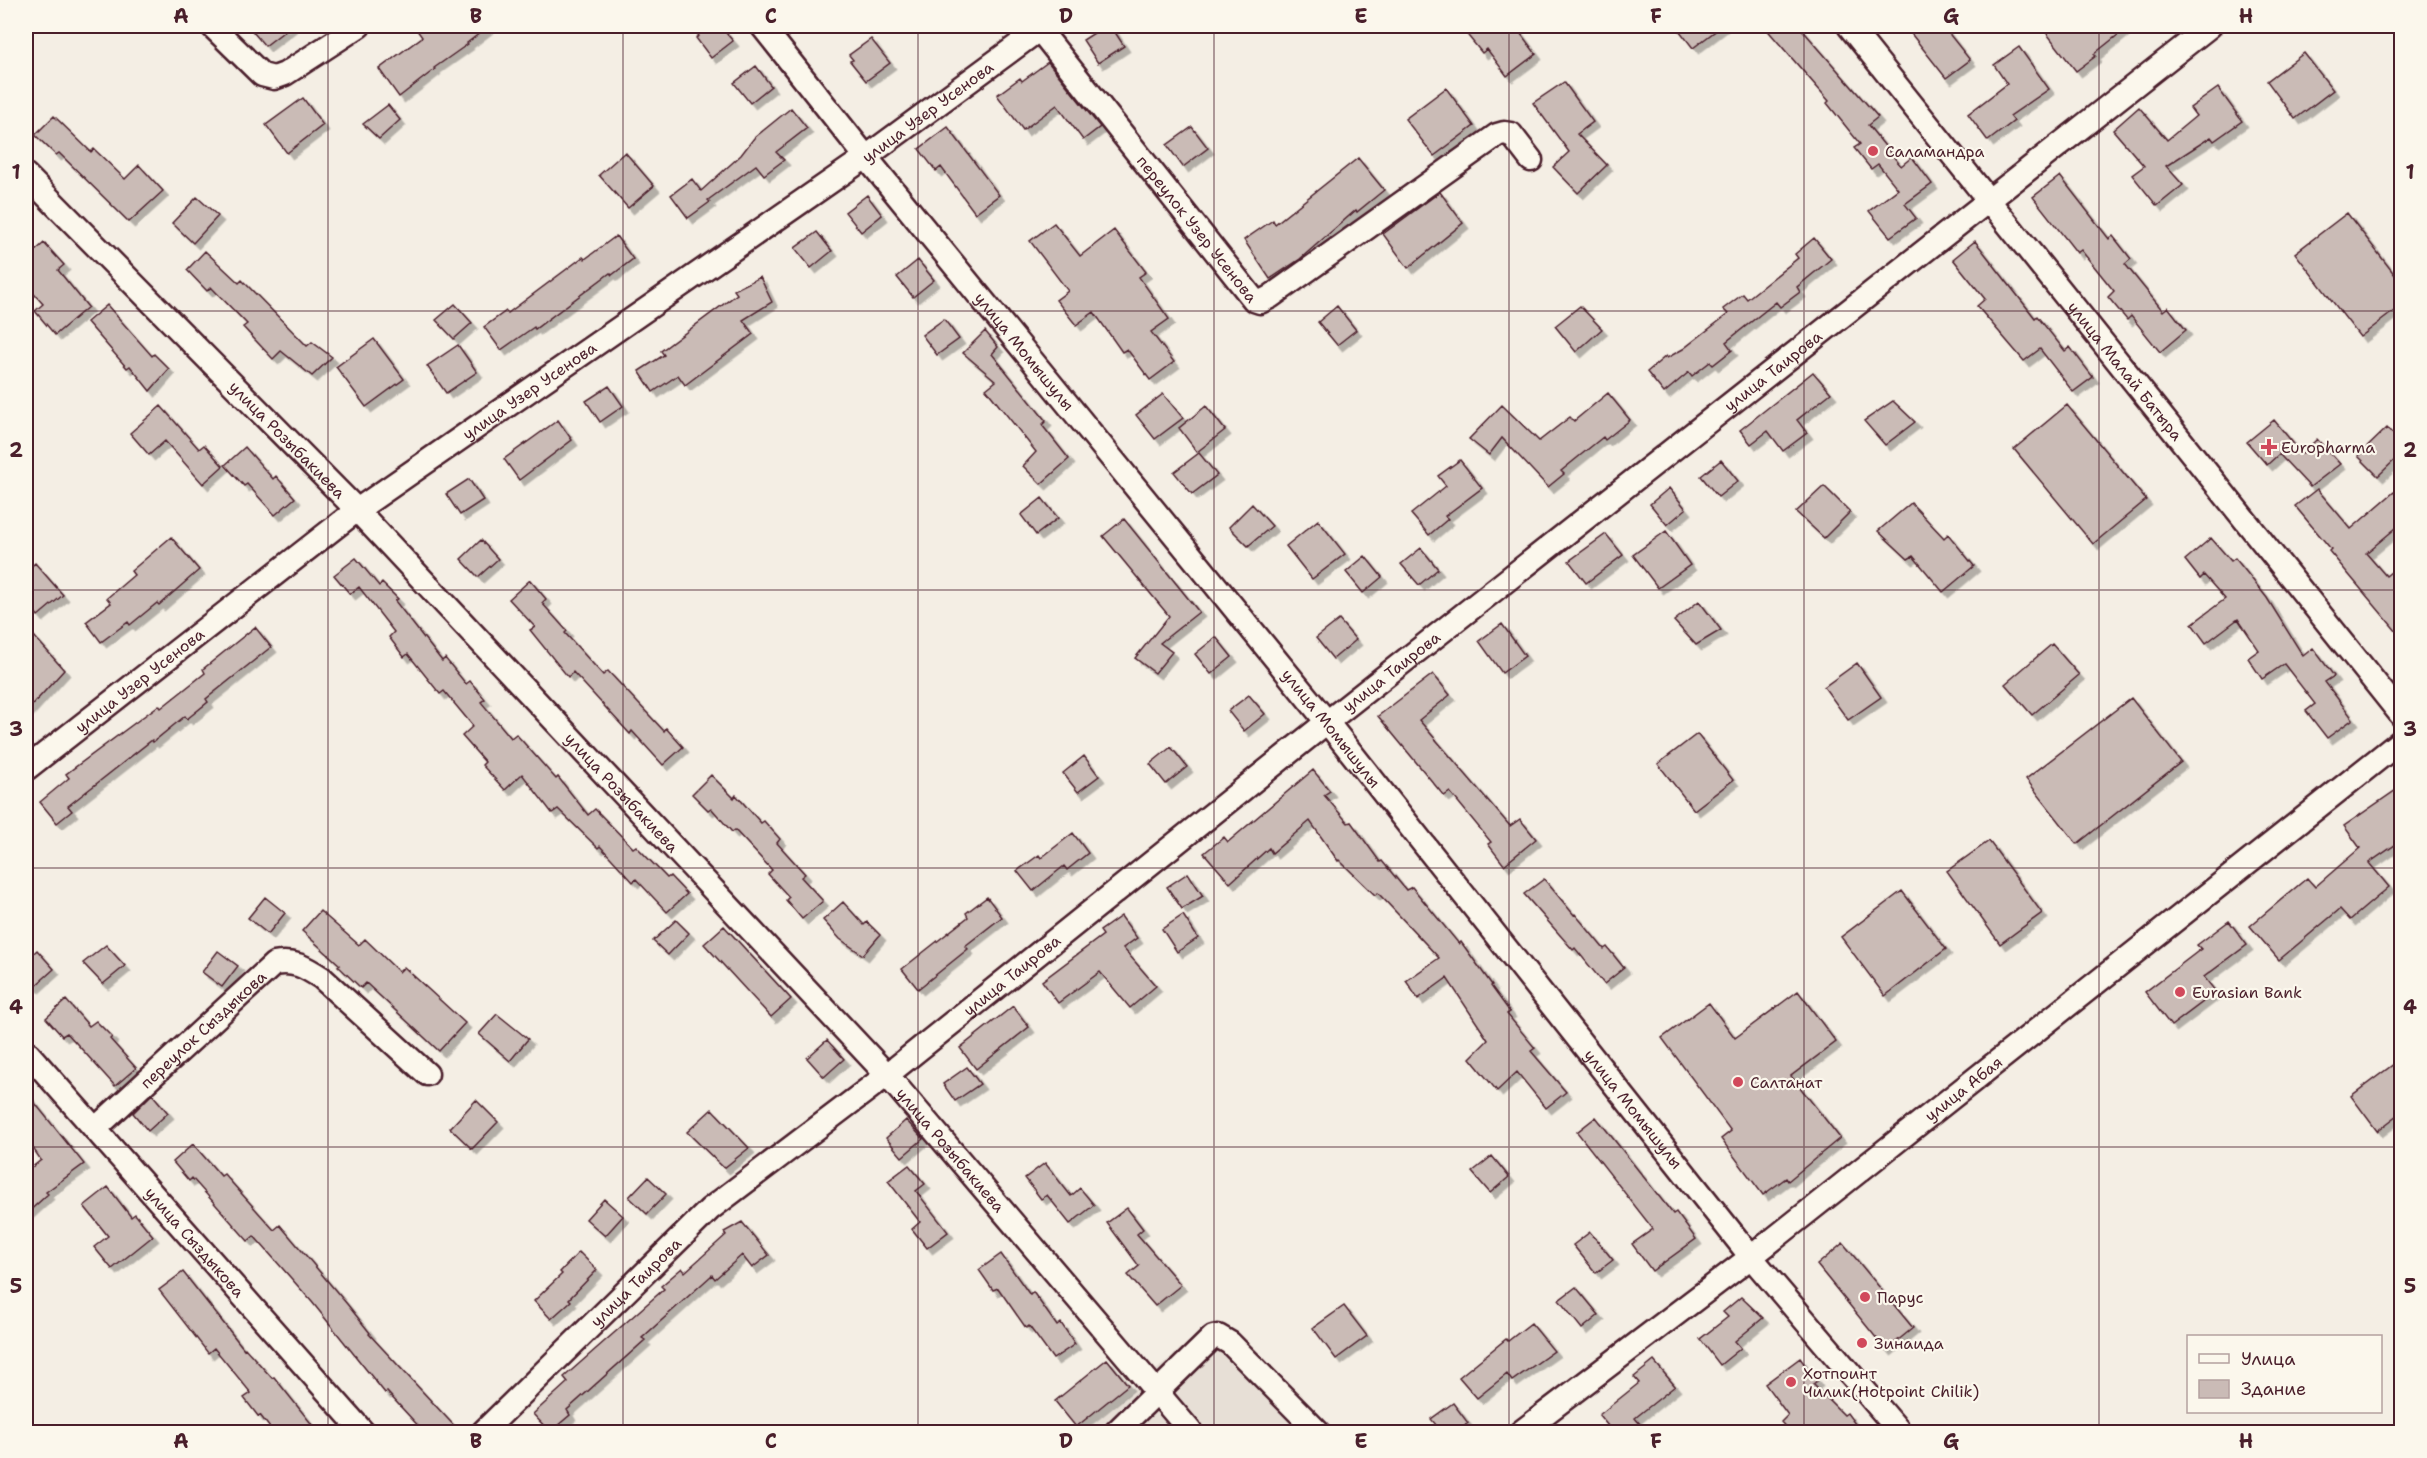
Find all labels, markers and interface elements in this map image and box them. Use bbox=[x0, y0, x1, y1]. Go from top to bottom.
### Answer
text: A bbox=[173, 3, 189, 29]
text: B bbox=[470, 3, 482, 29]
text: C bbox=[765, 3, 777, 29]
text: D bbox=[1059, 3, 1073, 29]
text: E bbox=[1354, 3, 1368, 29]
text: F bbox=[1650, 3, 1662, 29]
text: G bbox=[1943, 3, 1959, 29]
text: H bbox=[2239, 3, 2253, 29]
street label: улица Узер Усенова bbox=[857, 56, 998, 167]
place label: Саламандра bbox=[1885, 141, 1984, 162]
marker: Саламандра bbox=[1866, 144, 1880, 158]
street label: переулок Узер Усенова bbox=[1133, 151, 1262, 307]
text: 1 bbox=[11, 159, 21, 185]
text: 1 bbox=[2405, 159, 2415, 185]
street label: улица Момышулы bbox=[970, 288, 1079, 415]
street label: улица Малай Батыра bbox=[2063, 297, 2188, 445]
street label: улица Таирова bbox=[1720, 325, 1826, 416]
street label: улица Узер Усенова bbox=[458, 337, 600, 444]
street label: улица Розыбакиева bbox=[225, 376, 350, 503]
text: 2 bbox=[9, 437, 23, 463]
place label: Europharma bbox=[2281, 437, 2375, 458]
text: 2 bbox=[2403, 437, 2417, 463]
marker: Europharma bbox=[2262, 440, 2276, 454]
street label: улица Узер Усенова bbox=[71, 623, 208, 737]
street label: улица Таирова bbox=[1338, 626, 1444, 717]
street label: улица Момышулы bbox=[1277, 664, 1386, 792]
text: 3 bbox=[9, 716, 23, 742]
text: 3 bbox=[2403, 716, 2417, 742]
street label: улица Розыбакиева bbox=[560, 728, 683, 857]
street label: улица Таирова bbox=[959, 930, 1065, 1020]
street label: переулок Сыздыкова bbox=[136, 966, 271, 1093]
place label: Eurasian Bank bbox=[2192, 982, 2302, 1003]
marker: Eurasian Bank bbox=[2173, 985, 2187, 999]
text: 4 bbox=[9, 994, 23, 1020]
text: 4 bbox=[2403, 994, 2417, 1020]
street label: улица Момышулы bbox=[1580, 1045, 1687, 1173]
street label: улица Абая bbox=[1920, 1051, 2006, 1126]
place label: Салтанат bbox=[1750, 1072, 1823, 1093]
marker: Салтанат bbox=[1731, 1075, 1745, 1089]
street label: улица Розыбакиева bbox=[892, 1083, 1010, 1217]
street label: улица Сыздыкова bbox=[141, 1182, 249, 1302]
street label: улица Таирова bbox=[586, 1233, 686, 1331]
text: 5 bbox=[10, 1273, 22, 1299]
text: 5 bbox=[2404, 1273, 2416, 1299]
place label: Парус bbox=[1877, 1287, 1924, 1308]
marker: Парус bbox=[1858, 1290, 1872, 1304]
place label: Зинаида bbox=[1874, 1333, 1944, 1354]
legend bbox=[2187, 1335, 2382, 1413]
marker: Зинаида bbox=[1855, 1336, 1869, 1350]
text: Улица bbox=[2241, 1347, 2295, 1371]
place label: Хотпоинт Чилик(Hotpoint Chilik) bbox=[1803, 1363, 1979, 1402]
marker: Хотпоинт Чилик(Hotpoint Chilik) bbox=[1784, 1375, 1798, 1389]
text: Здание bbox=[2241, 1377, 2306, 1401]
text: A bbox=[173, 1428, 189, 1454]
text: B bbox=[470, 1428, 482, 1454]
text: C bbox=[765, 1428, 777, 1454]
text: D bbox=[1059, 1428, 1073, 1454]
text: E bbox=[1354, 1428, 1368, 1454]
text: F bbox=[1650, 1428, 1662, 1454]
text: G bbox=[1943, 1428, 1959, 1454]
text: H bbox=[2239, 1428, 2253, 1454]

